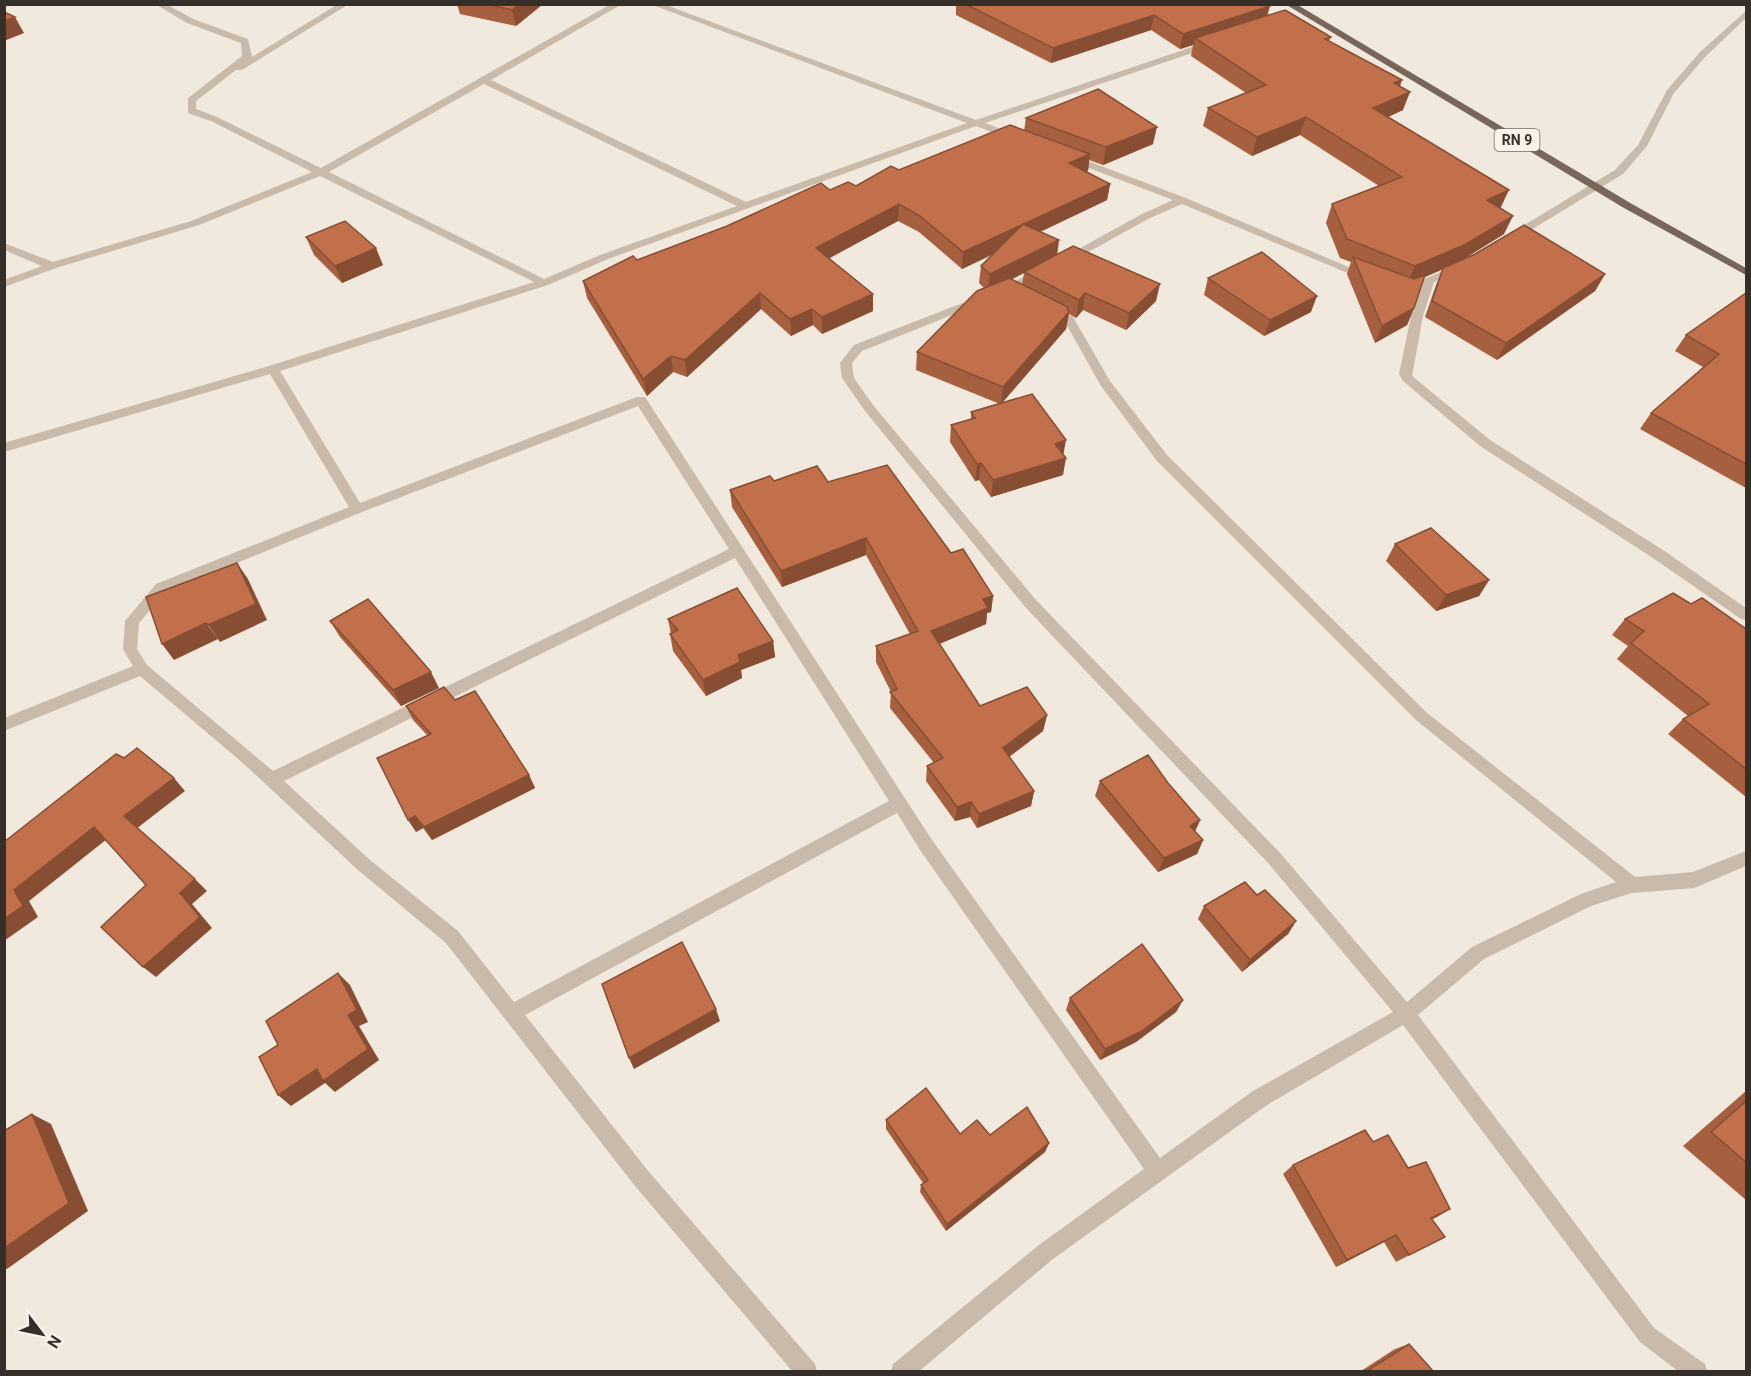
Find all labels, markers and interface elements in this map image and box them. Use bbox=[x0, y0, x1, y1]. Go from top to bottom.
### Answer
road number: RN 9 bbox=[1494, 129, 1540, 151]
north arrow bbox=[12, 1304, 72, 1364]
text: N bbox=[43, 1332, 65, 1352]

